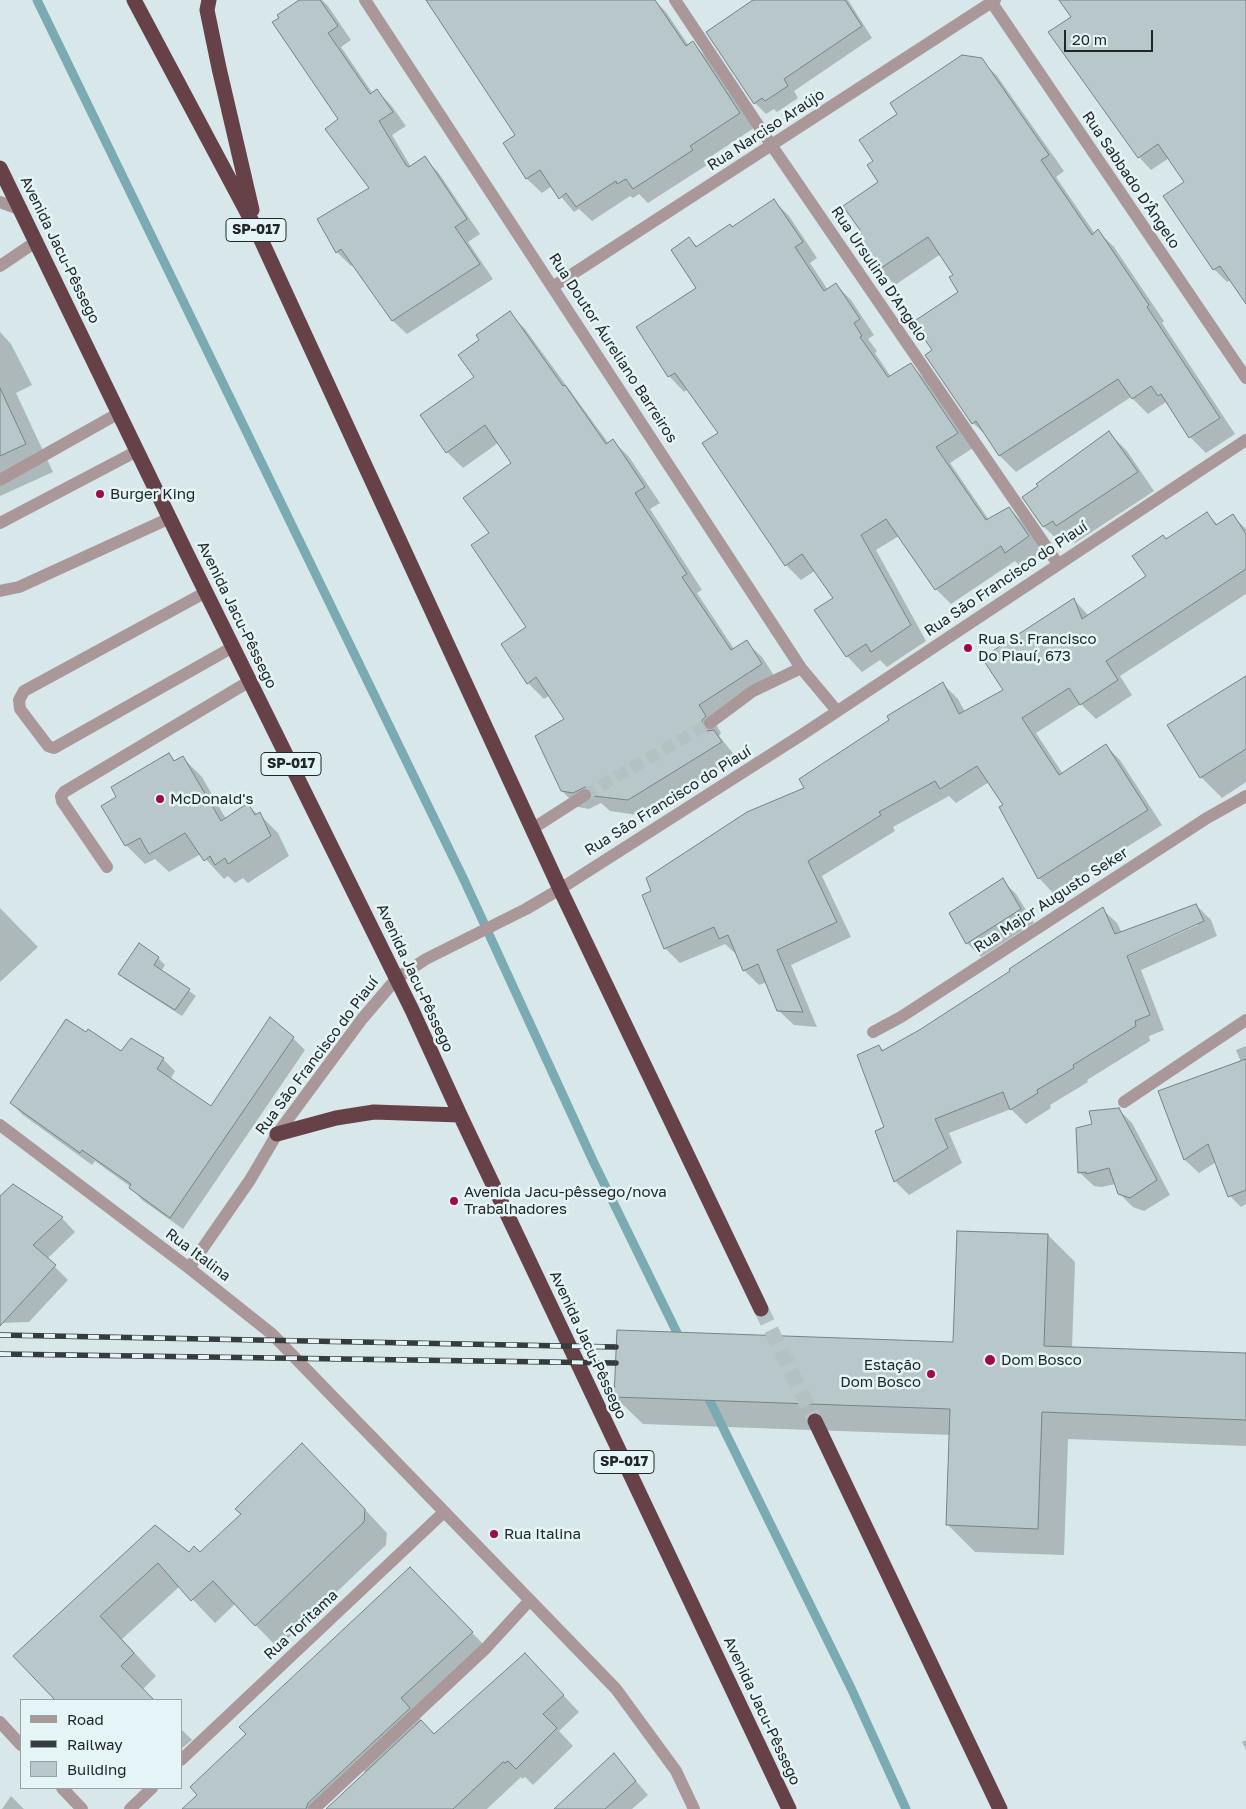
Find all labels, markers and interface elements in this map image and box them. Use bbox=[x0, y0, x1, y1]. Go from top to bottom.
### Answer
scale bar bbox=[1066, 20, 1155, 52]
text: 20 m bbox=[1072, 30, 1107, 48]
street label: Rua Narciso Araújo bbox=[704, 85, 828, 175]
street label: Rua Sabbado D'Ângelo bbox=[1078, 108, 1184, 252]
street label: Avenida Jacu-Pêssego bbox=[16, 173, 104, 327]
street label: Rua Ursulina D'Angelo bbox=[827, 203, 931, 345]
road number: SP-017 bbox=[226, 218, 286, 242]
street label: Rua Doutor Áureliano Barreiros bbox=[545, 250, 681, 446]
place label: Burger King bbox=[110, 485, 195, 503]
marker: Burger King bbox=[94, 488, 106, 500]
street label: Rua São Francisco do Piauí bbox=[921, 518, 1091, 640]
street label: Avenida Jacu-Pêssego bbox=[193, 538, 281, 692]
place label: Rua S. Francisco Do Piauí, 673 bbox=[978, 630, 1097, 665]
marker: Rua S. Francisco Do Piauí, 673 bbox=[962, 642, 974, 654]
street label: Rua São Francisco do Piauí bbox=[581, 742, 755, 860]
road number: SP-017 bbox=[261, 752, 321, 776]
place label: McDonald's bbox=[170, 790, 253, 808]
marker: McDonald's bbox=[154, 793, 166, 805]
street label: Rua Major Augusto Seker bbox=[971, 843, 1131, 957]
street label: Avenida Jacu-Pêssego bbox=[373, 901, 457, 1055]
street label: Rua São Francisco do Piauí bbox=[252, 974, 382, 1138]
place label: Avenida Jacu-pêssego/nova Trabalhadores bbox=[464, 1183, 667, 1218]
marker: Avenida Jacu-pêssego/nova Trabalhadores bbox=[448, 1195, 460, 1207]
street label: Rua Italina bbox=[162, 1225, 234, 1285]
street label: Avenida Jacu-Pêssego bbox=[546, 1268, 630, 1422]
place label: Dom Bosco bbox=[1001, 1351, 1082, 1369]
marker: Dom Bosco bbox=[983, 1353, 997, 1367]
place label: Estação Dom Bosco bbox=[840, 1356, 921, 1391]
marker: Estação Dom Bosco bbox=[925, 1368, 937, 1380]
road number: SP-017 bbox=[594, 1450, 654, 1474]
place label: Rua Italina bbox=[504, 1525, 581, 1543]
marker: Rua Italina bbox=[488, 1528, 500, 1540]
street label: Rua Toritama bbox=[260, 1586, 342, 1664]
street label: Avenida Jacu-Pêssego bbox=[720, 1634, 804, 1788]
legend bbox=[20, 1699, 182, 1789]
text: Road bbox=[67, 1710, 104, 1728]
text: Railway bbox=[67, 1735, 123, 1753]
text: Building bbox=[67, 1760, 127, 1778]

